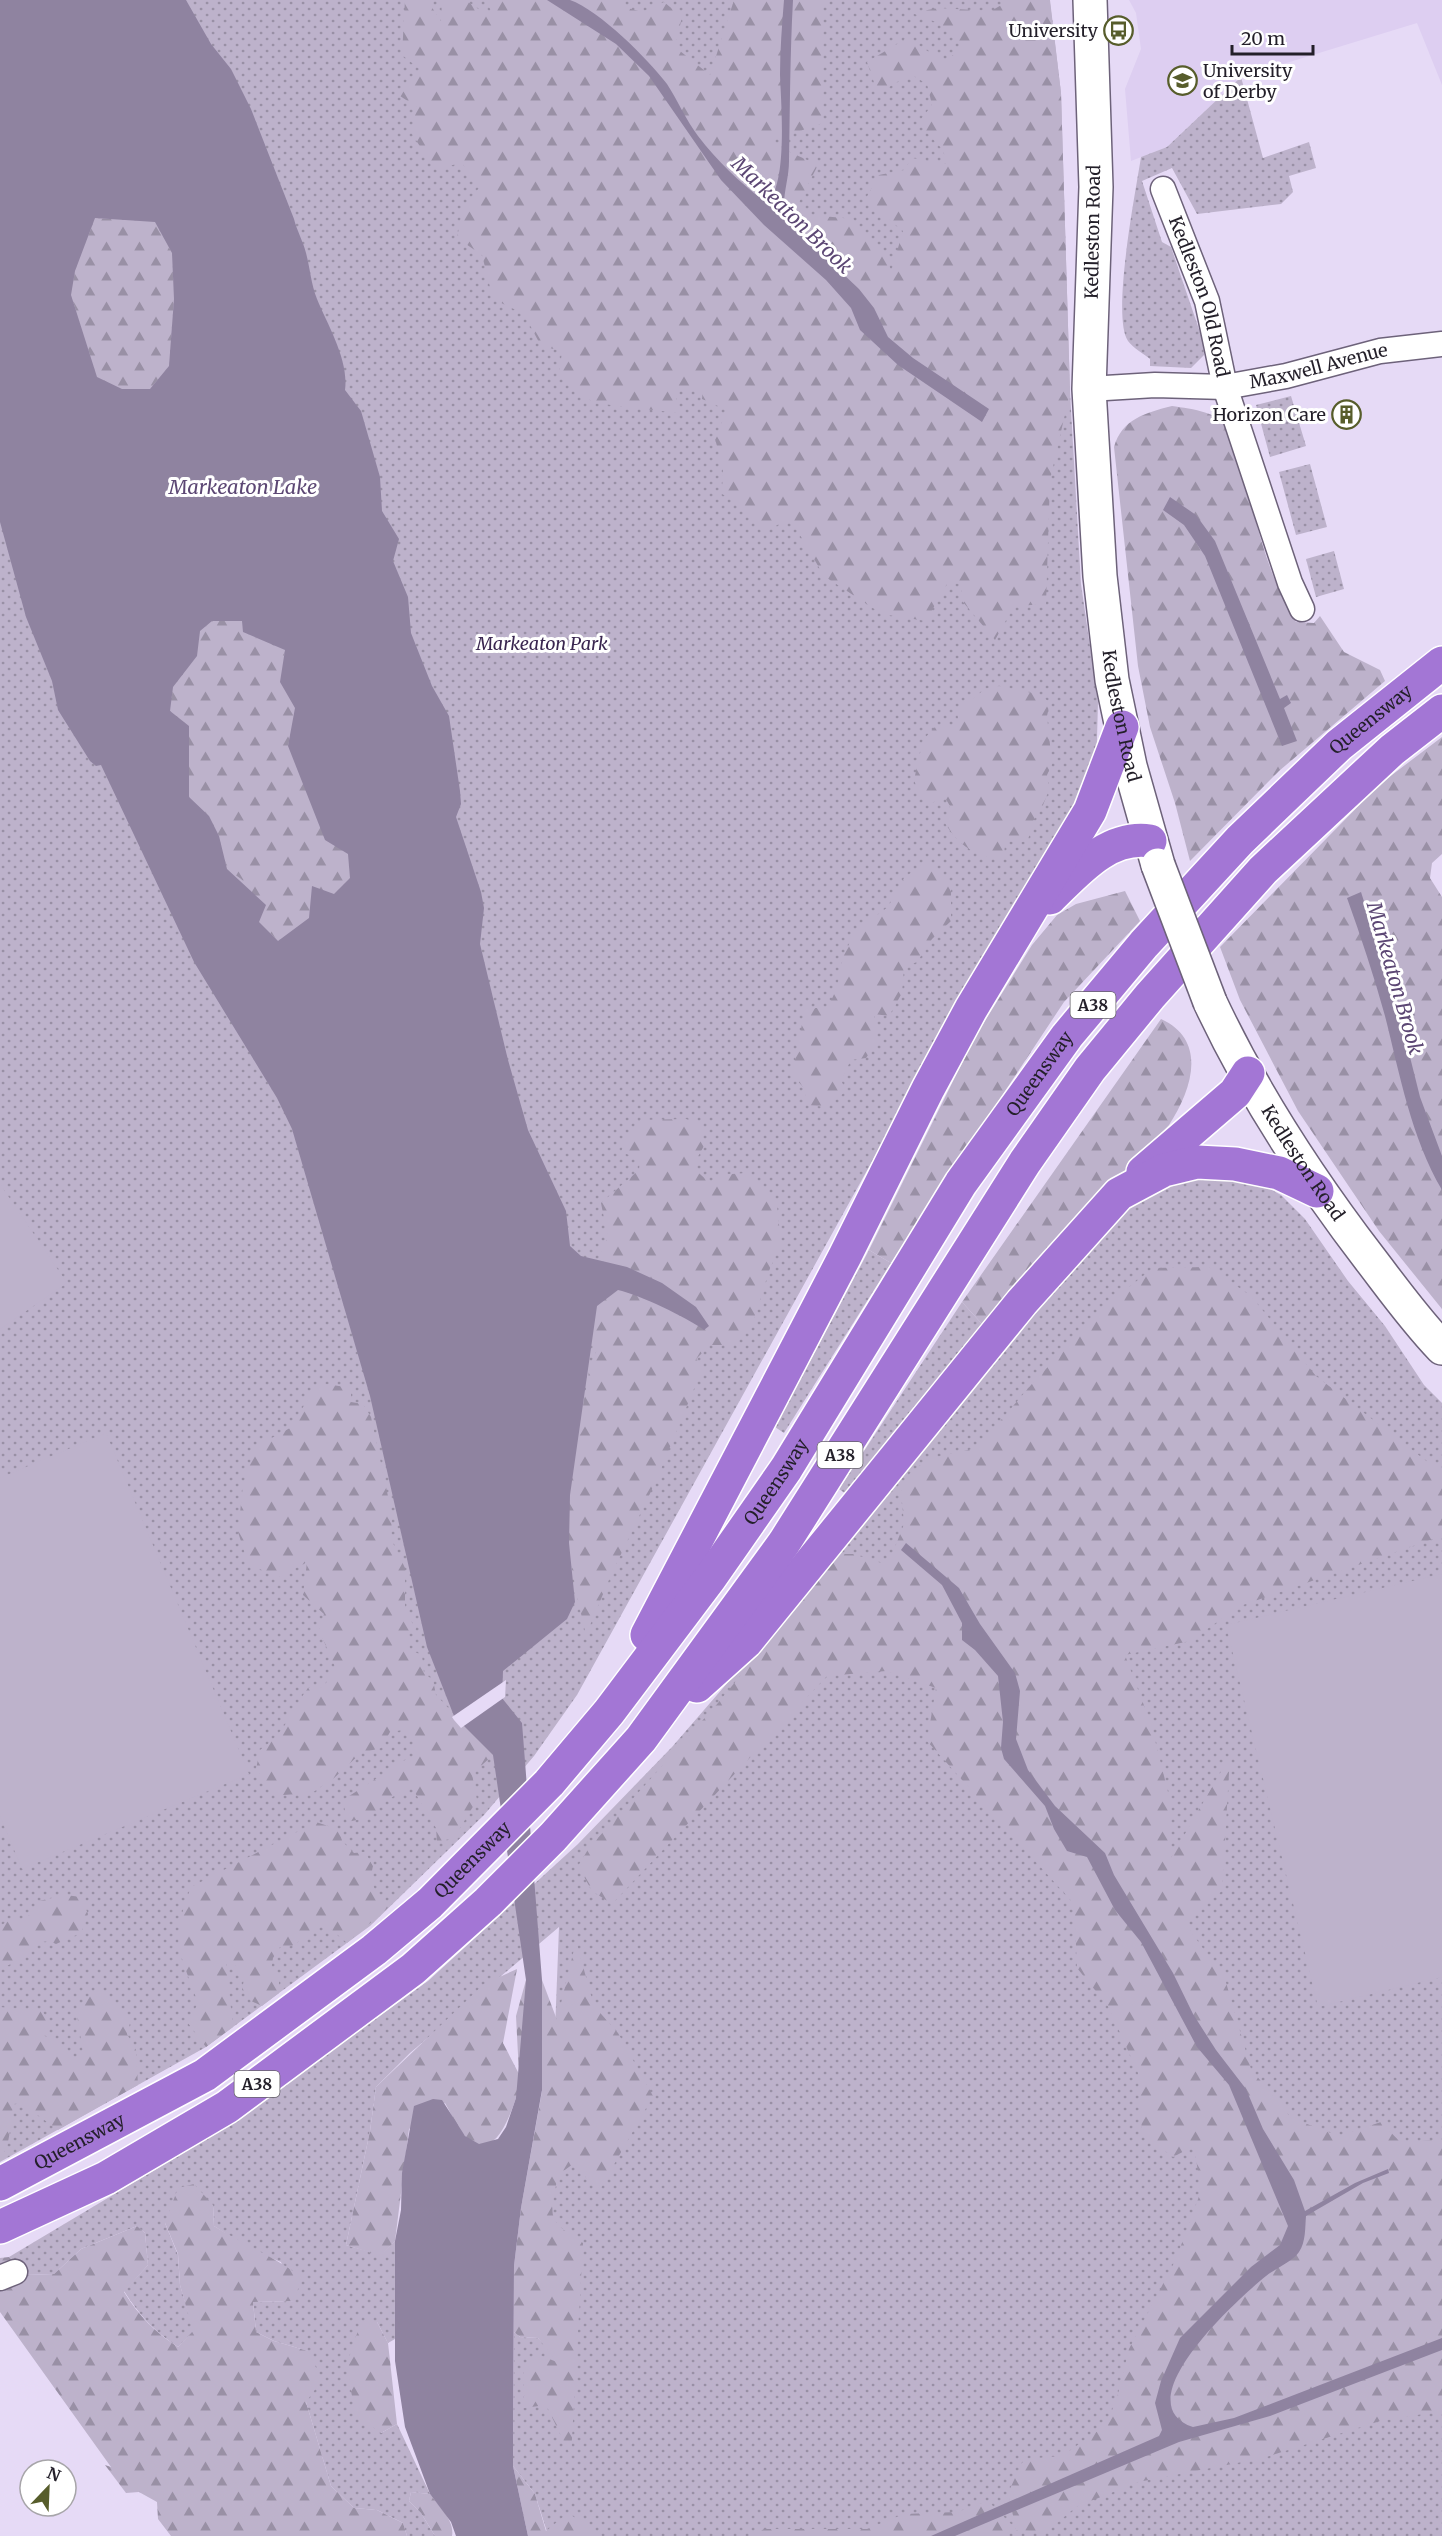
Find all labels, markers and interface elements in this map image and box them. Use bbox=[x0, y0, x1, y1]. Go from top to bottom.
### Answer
bus stop icon: University bbox=[1103, 15, 1135, 47]
scale bar bbox=[1232, 18, 1313, 56]
place label: University bbox=[1008, 19, 1099, 42]
text: 20 m bbox=[1241, 27, 1285, 50]
place label: University of Derby bbox=[1203, 59, 1293, 103]
school or university icon: University of Derby bbox=[1166, 65, 1198, 97]
water label: Markeaton Brook bbox=[726, 150, 858, 279]
street label: Kedleston Road bbox=[1080, 165, 1105, 299]
street label: Kedleston Old Road bbox=[1164, 213, 1235, 379]
street label: Maxwell Avenue bbox=[1247, 338, 1389, 393]
building icon: Horizon Care bbox=[1331, 399, 1363, 431]
place label: Horizon Care bbox=[1212, 403, 1326, 426]
water label: Markeaton Lake bbox=[168, 474, 317, 499]
park label: Markeaton Park bbox=[475, 632, 608, 655]
street label: Kedleston Road bbox=[1098, 648, 1146, 785]
street label: Queensway bbox=[1324, 679, 1417, 759]
water label: Markeaton Brook bbox=[1361, 898, 1429, 1057]
road number: A38 bbox=[1070, 992, 1116, 1018]
street label: Queensway bbox=[1001, 1026, 1078, 1121]
street label: Kedleston Road bbox=[1256, 1101, 1350, 1225]
street label: Queensway bbox=[739, 1434, 813, 1529]
road number: A38 bbox=[818, 1442, 862, 1468]
street label: Queensway bbox=[429, 1816, 516, 1903]
road number: A38 bbox=[234, 2071, 280, 2097]
street label: Queensway bbox=[30, 2108, 129, 2175]
north arrow bbox=[18, 2458, 78, 2518]
text: N bbox=[44, 2463, 64, 2486]

